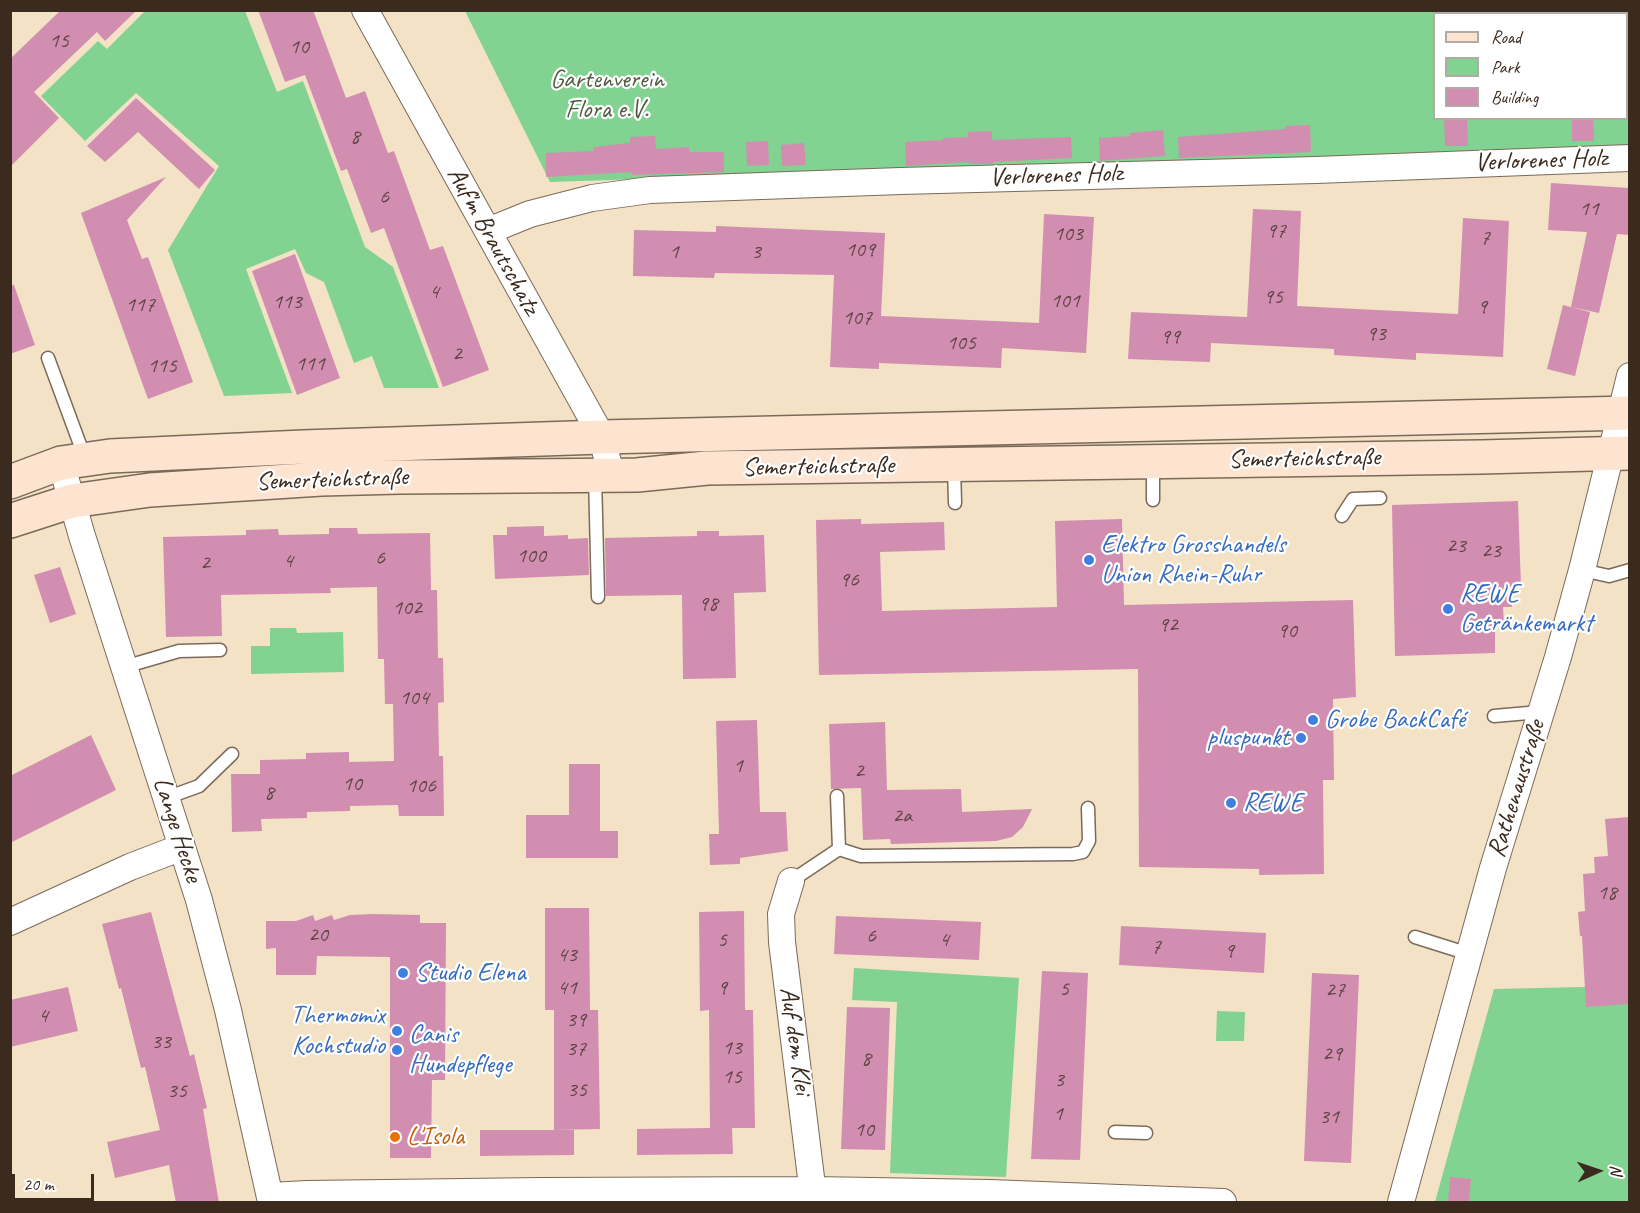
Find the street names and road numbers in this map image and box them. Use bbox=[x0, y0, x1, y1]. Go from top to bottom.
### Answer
street label: Verlorenes Holz bbox=[1474, 143, 1608, 179]
street label: Verlorenes Holz bbox=[989, 158, 1123, 194]
street label: Auf'm Brautschatz bbox=[440, 162, 546, 320]
street label: Semerteichstraße bbox=[1228, 442, 1380, 476]
street label: Semerteichstraße bbox=[742, 450, 894, 484]
street label: Semerteichstraße bbox=[256, 462, 408, 498]
street label: Rathenaustraße bbox=[1481, 717, 1553, 861]
street label: Lange Hecke bbox=[145, 774, 209, 886]
street label: Auf dem Klei bbox=[772, 985, 818, 1097]

